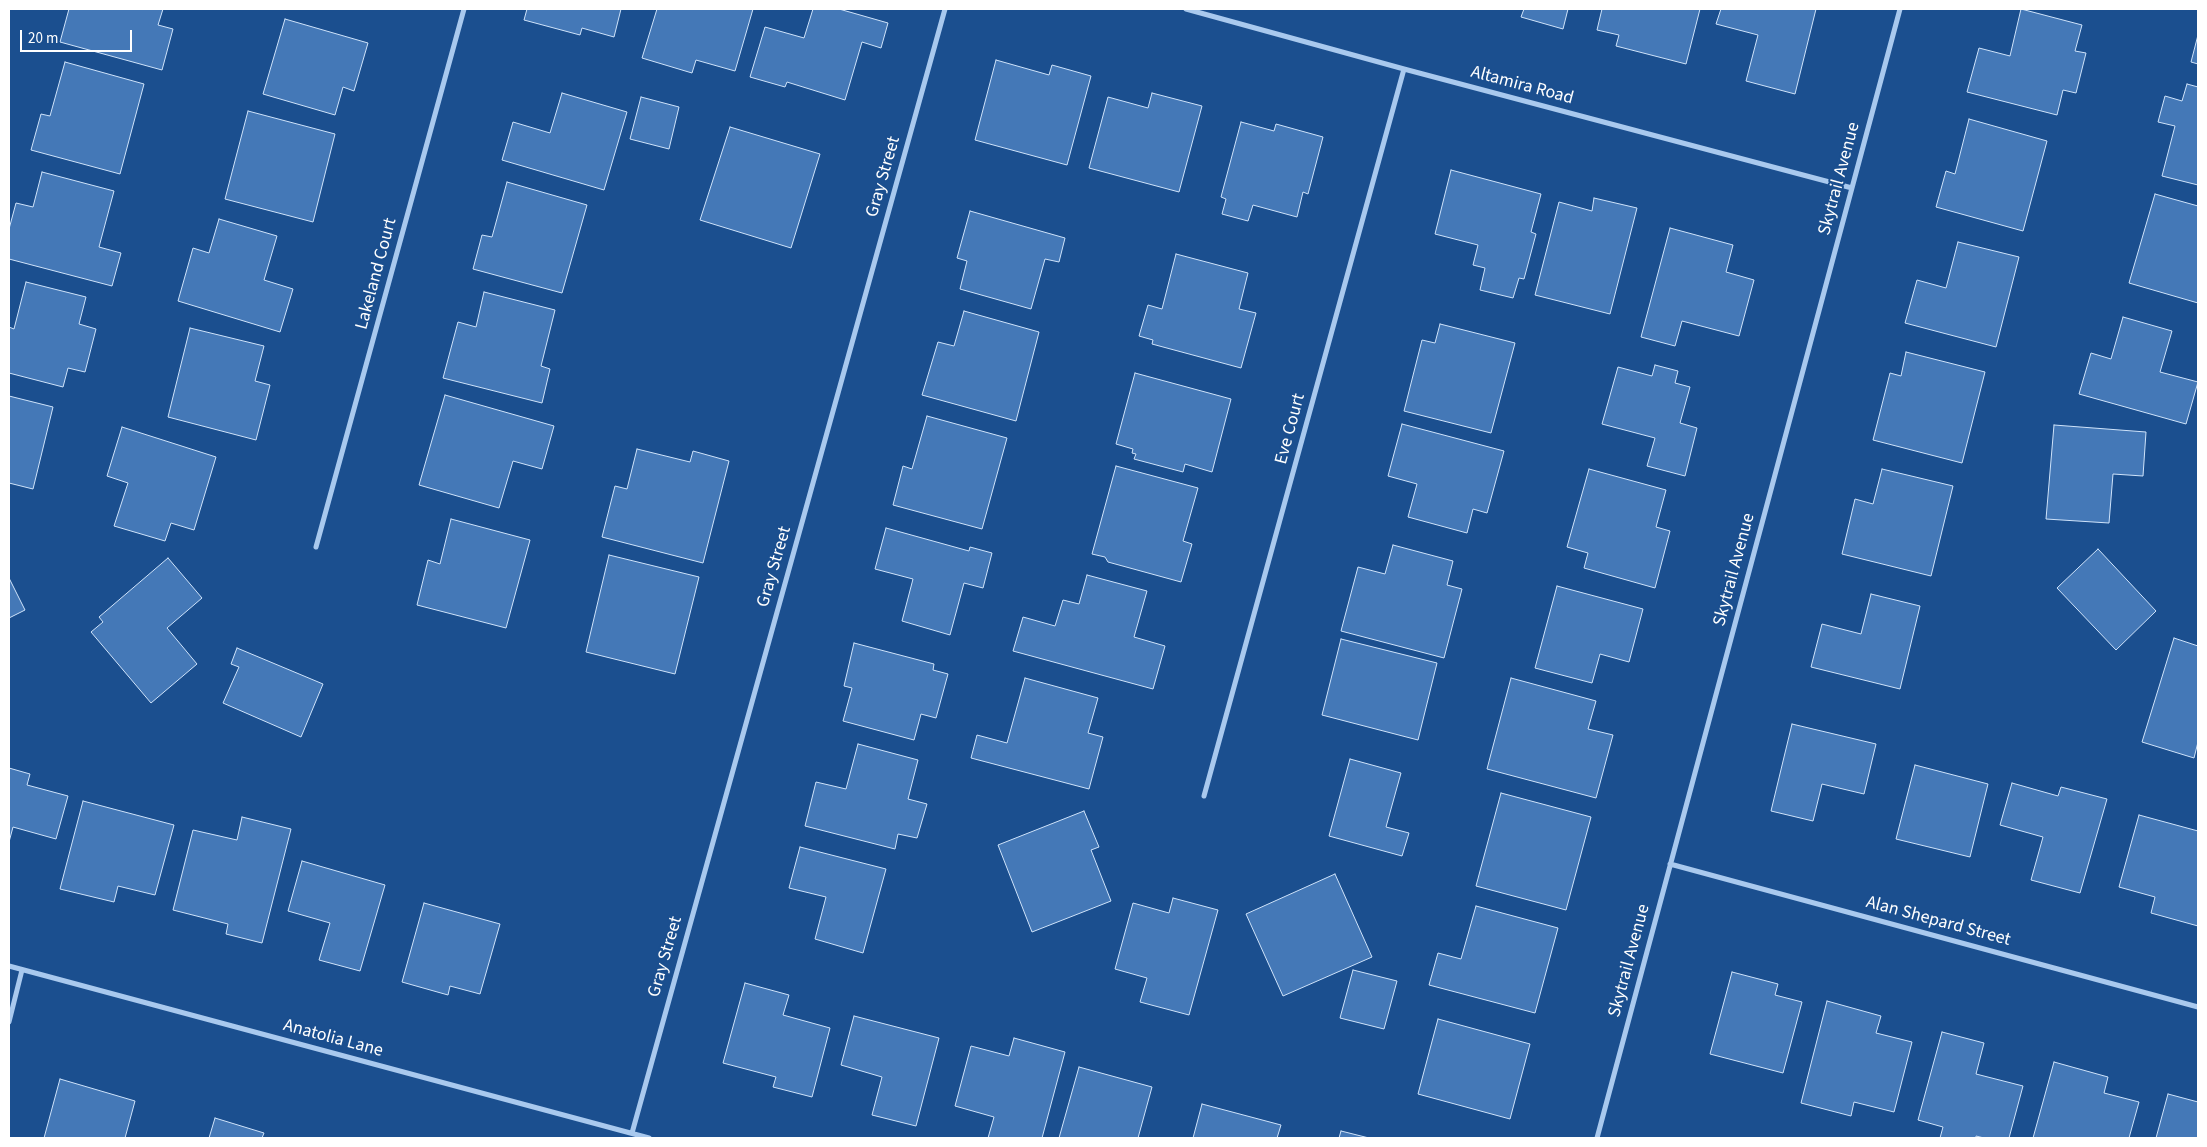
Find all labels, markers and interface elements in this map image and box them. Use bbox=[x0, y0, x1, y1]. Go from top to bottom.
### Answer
scale bar bbox=[22, 20, 135, 52]
text: 20 m bbox=[28, 28, 58, 49]
street label: Altamira Road bbox=[1468, 62, 1576, 110]
street label: Skytrail Avenue bbox=[1815, 120, 1865, 238]
street label: Gray Street bbox=[862, 134, 906, 220]
street label: Lakeland Court bbox=[352, 216, 402, 332]
street label: Eve Court bbox=[1271, 391, 1311, 467]
street label: Skytrail Avenue bbox=[1710, 511, 1760, 629]
street label: Gray Street bbox=[753, 524, 797, 610]
street label: Alan Shepard Street bbox=[1863, 892, 2013, 952]
street label: Skytrail Avenue bbox=[1605, 902, 1655, 1020]
street label: Gray Street bbox=[644, 914, 688, 1000]
street label: Anatolia Lane bbox=[281, 1015, 385, 1063]

